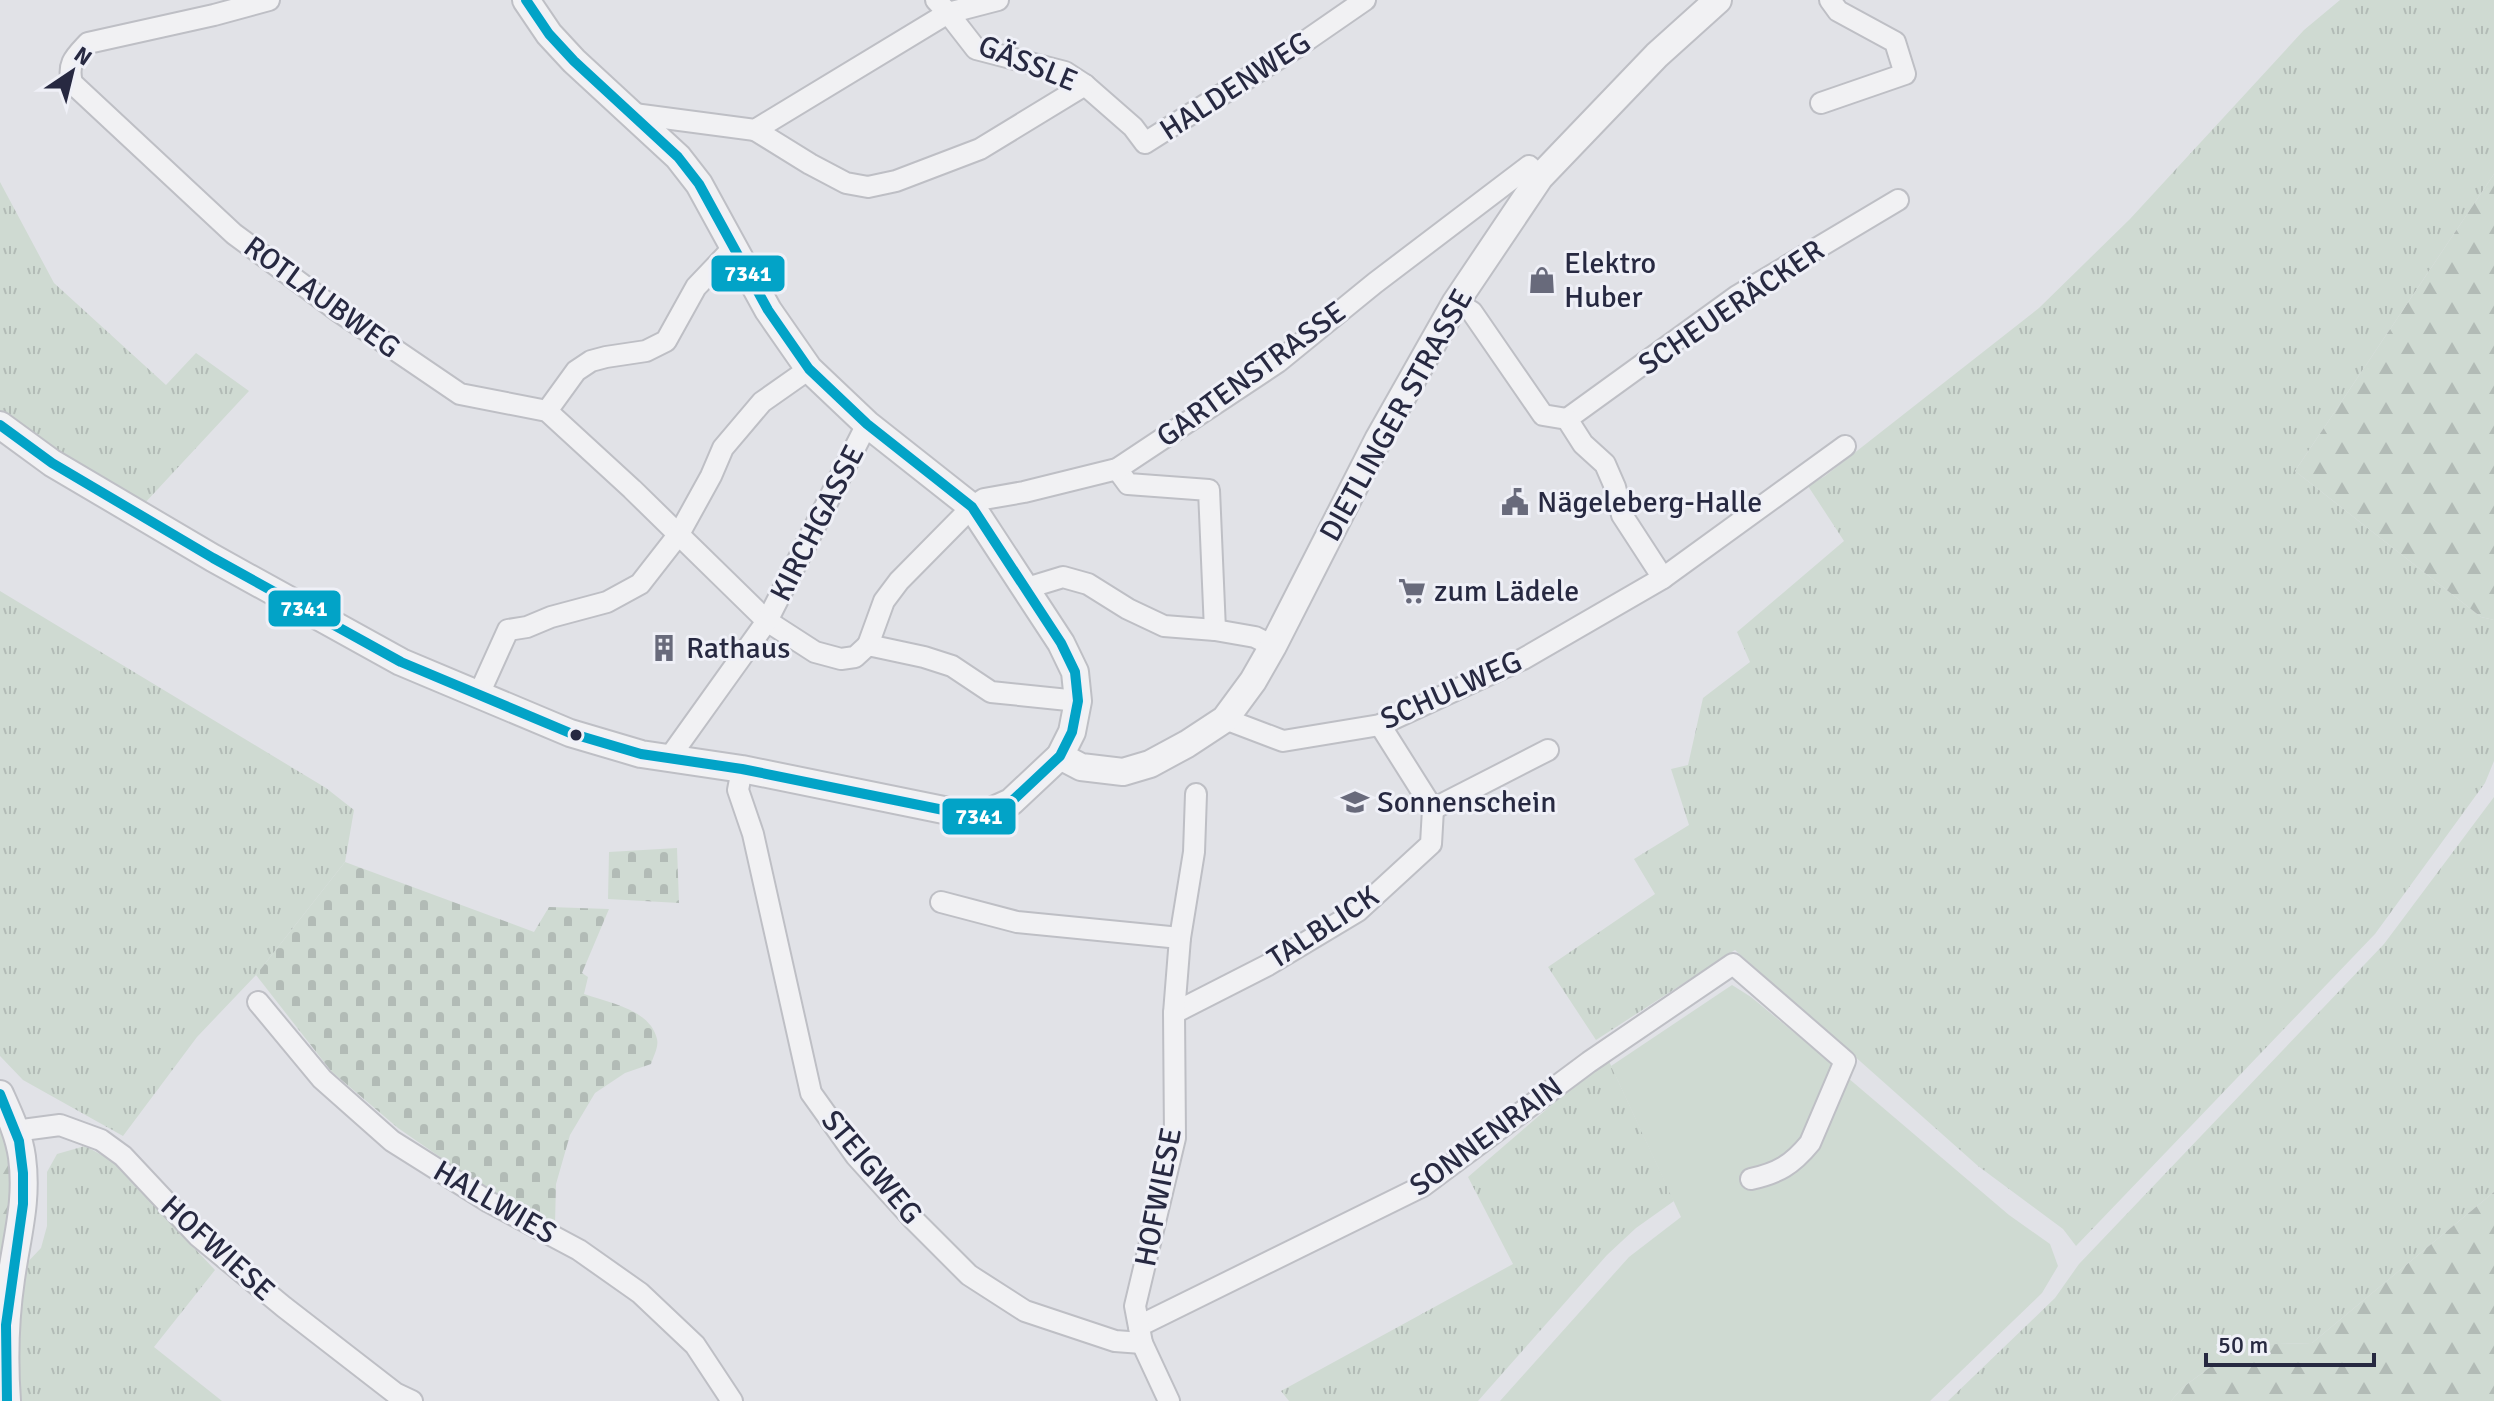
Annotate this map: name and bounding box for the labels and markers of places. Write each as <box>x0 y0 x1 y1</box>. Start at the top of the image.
place label: Elektro Huber <box>1564 245 1656 316</box>
shop icon: Elektro Huber <box>1527 265 1557 295</box>
place label: Nägeleberg-Halle <box>1537 484 1762 521</box>
public building icon: Nägeleberg-Halle <box>1500 487 1530 517</box>
place label: zum Lädele <box>1434 573 1579 610</box>
supermarket icon: zum Lädele <box>1397 576 1427 606</box>
place label: Rathaus <box>686 630 790 667</box>
building icon: Rathaus <box>649 633 679 663</box>
unlabelled marker <box>568 727 584 743</box>
place label: Sonnenschein <box>1377 784 1557 821</box>
school or university icon: Sonnenschein <box>1340 787 1370 817</box>

